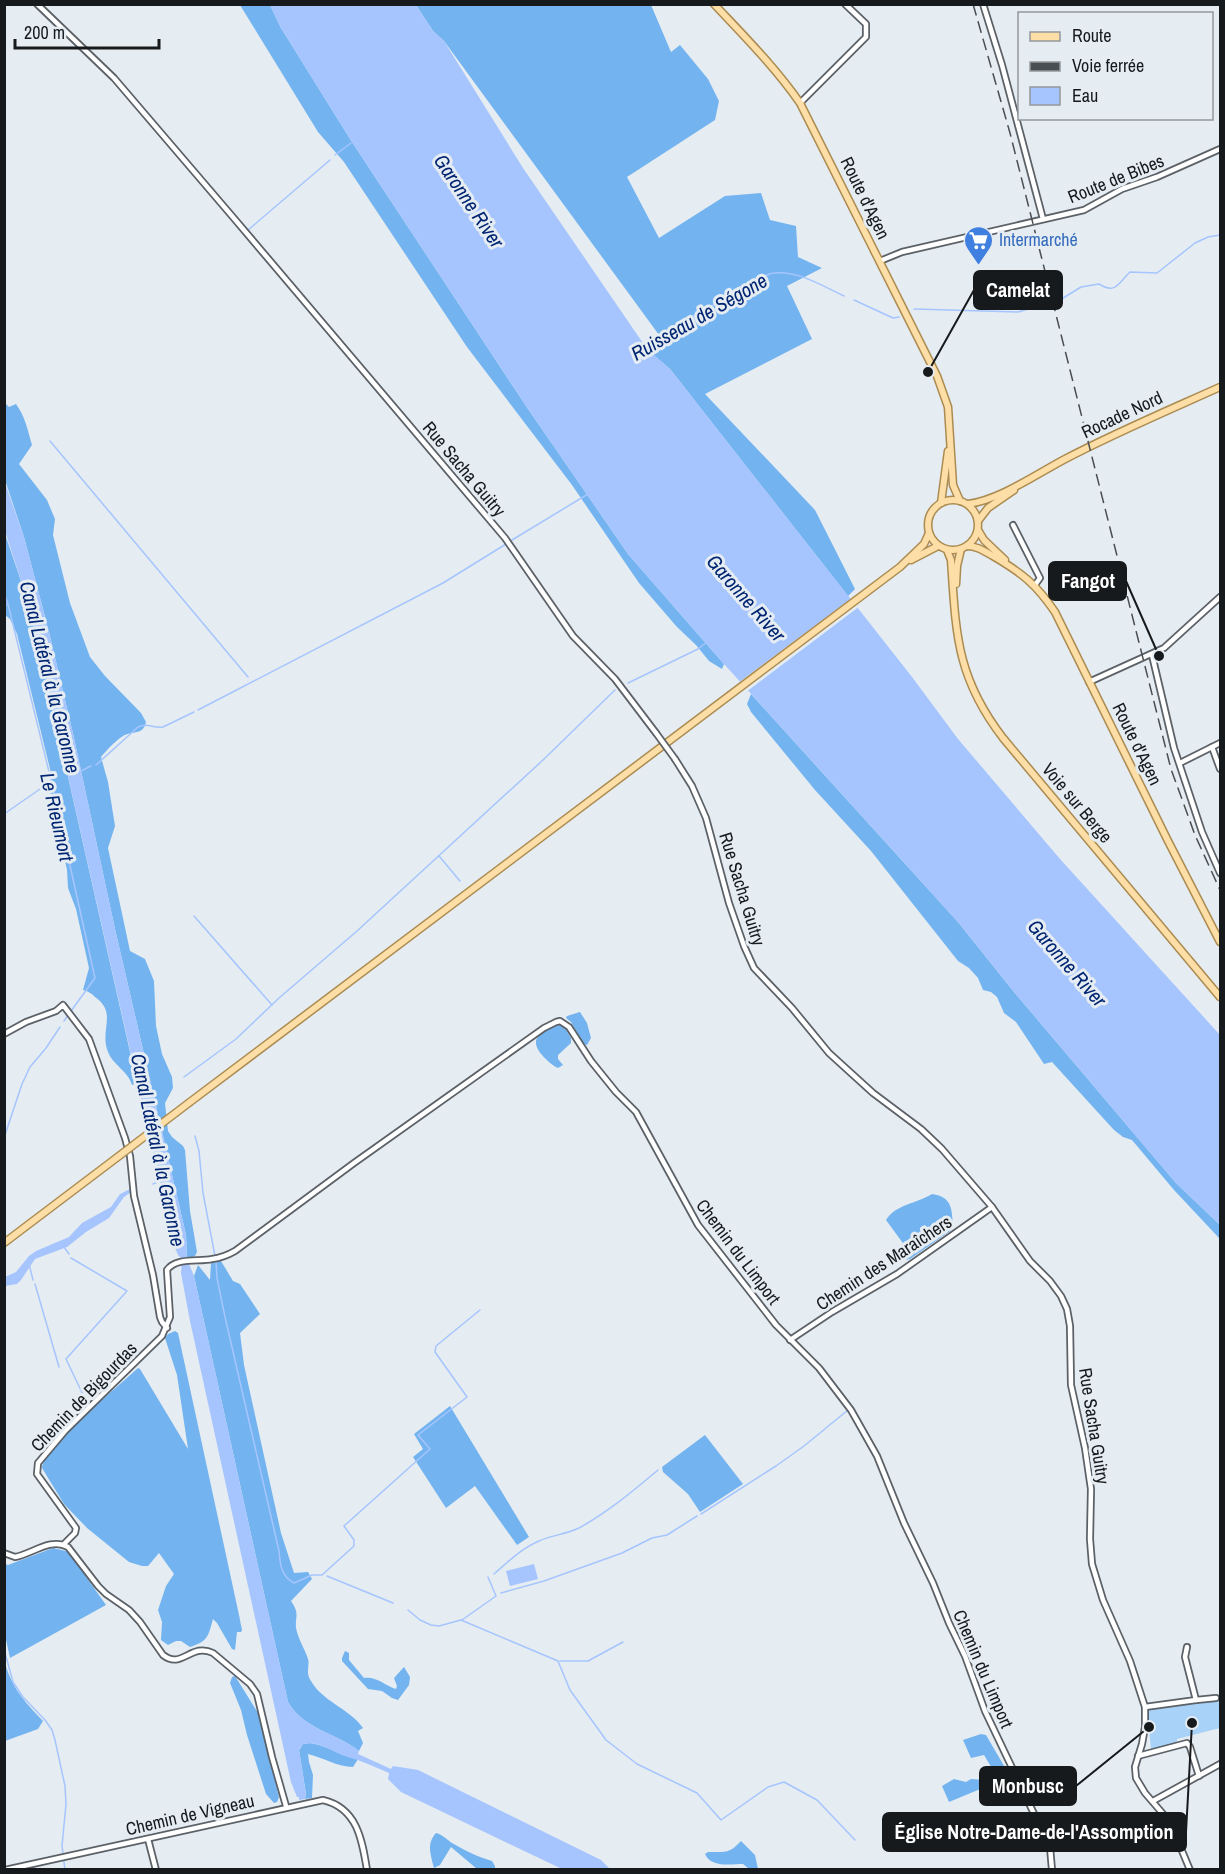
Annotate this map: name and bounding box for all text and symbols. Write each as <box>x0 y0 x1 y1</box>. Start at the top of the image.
scale bar <box>15 12 159 50</box>
legend <box>1018 12 1213 120</box>
text: 200 m <box>24 20 65 45</box>
text: Route <box>1072 23 1111 48</box>
text: Voie ferrée <box>1072 53 1144 78</box>
text: Eau <box>1072 83 1098 108</box>
street label: Route de Bibes <box>1064 148 1168 209</box>
water label: Garonne River <box>428 149 511 253</box>
street label: Route d'Agen <box>835 152 896 243</box>
supermarket icon: Intermarché <box>962 224 994 266</box>
place label: Intermarché <box>999 227 1078 252</box>
water label: Ruisseau de Ségone <box>626 267 772 367</box>
callout: Camelat <box>974 271 1062 309</box>
text: Camelat <box>986 276 1050 303</box>
street label: Rocade Nord <box>1077 385 1166 444</box>
street label: Rue Sacha Guitry <box>417 416 512 522</box>
water label: Garonne River <box>701 548 792 648</box>
callout: Fangot <box>1049 562 1126 600</box>
text: Fangot <box>1061 567 1115 594</box>
water label: Canal Latéral à la Garonne <box>14 578 87 776</box>
street label: Route d'Agen <box>1107 698 1168 789</box>
street label: Voie sur Berge <box>1036 757 1118 848</box>
water label: Le Rieumort <box>34 770 81 864</box>
street label: Rue Sacha Guitry <box>713 829 772 949</box>
water label: Garonne River <box>1022 913 1113 1013</box>
water label: Canal Latéral à la Garonne <box>125 1051 192 1249</box>
street label: Chemin du Limport <box>690 1194 786 1310</box>
street label: Chemin des Maraîchers <box>811 1209 957 1316</box>
street label: Chemin de Bigourdas <box>25 1336 143 1457</box>
street label: Rue Sacha Guitry <box>1073 1366 1116 1486</box>
street label: Chemin du Limport <box>947 1606 1020 1732</box>
callout: Monbusc <box>980 1767 1076 1805</box>
text: Monbusc <box>992 1772 1064 1799</box>
street label: Chemin de Vigneau <box>123 1788 257 1841</box>
callout: Église Notre-Dame-de-l'Assomption <box>883 1813 1186 1851</box>
text: Église Notre-Dame-de-l'Assomption <box>894 1818 1174 1845</box>

